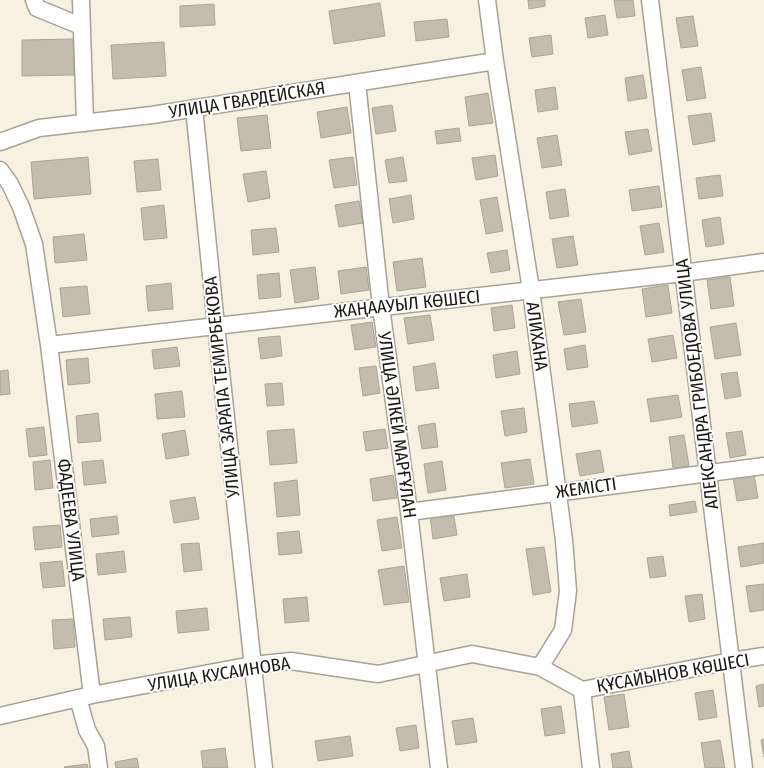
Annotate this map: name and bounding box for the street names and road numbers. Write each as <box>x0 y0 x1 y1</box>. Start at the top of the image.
street label: УЛИЦА ГВАРДЕЙСКАЯ <box>166 77 327 123</box>
street label: АЛЕКСАНДРА ГРИБОЕДОВА УЛИЦА <box>671 257 723 511</box>
street label: УЛИЦА ЗАРАПА ТЕМИРБЕКОВА <box>199 275 245 500</box>
street label: ЖАҢААУЫЛ КӨШЕСІ <box>333 285 481 323</box>
street label: АЛИХАНА <box>521 300 553 373</box>
street label: УЛИЦА ӘЛКЕЙ МАРҒҰЛАН <box>373 329 421 520</box>
street label: ФАДЕЕВА УЛИЦА <box>53 458 89 583</box>
street label: ЖЕМІСТІ <box>554 473 618 503</box>
street label: ҚҰСАЙЫНОВ КӨШЕСІ <box>595 649 751 697</box>
street label: УЛИЦА КУСАИНОВА <box>145 652 292 696</box>

